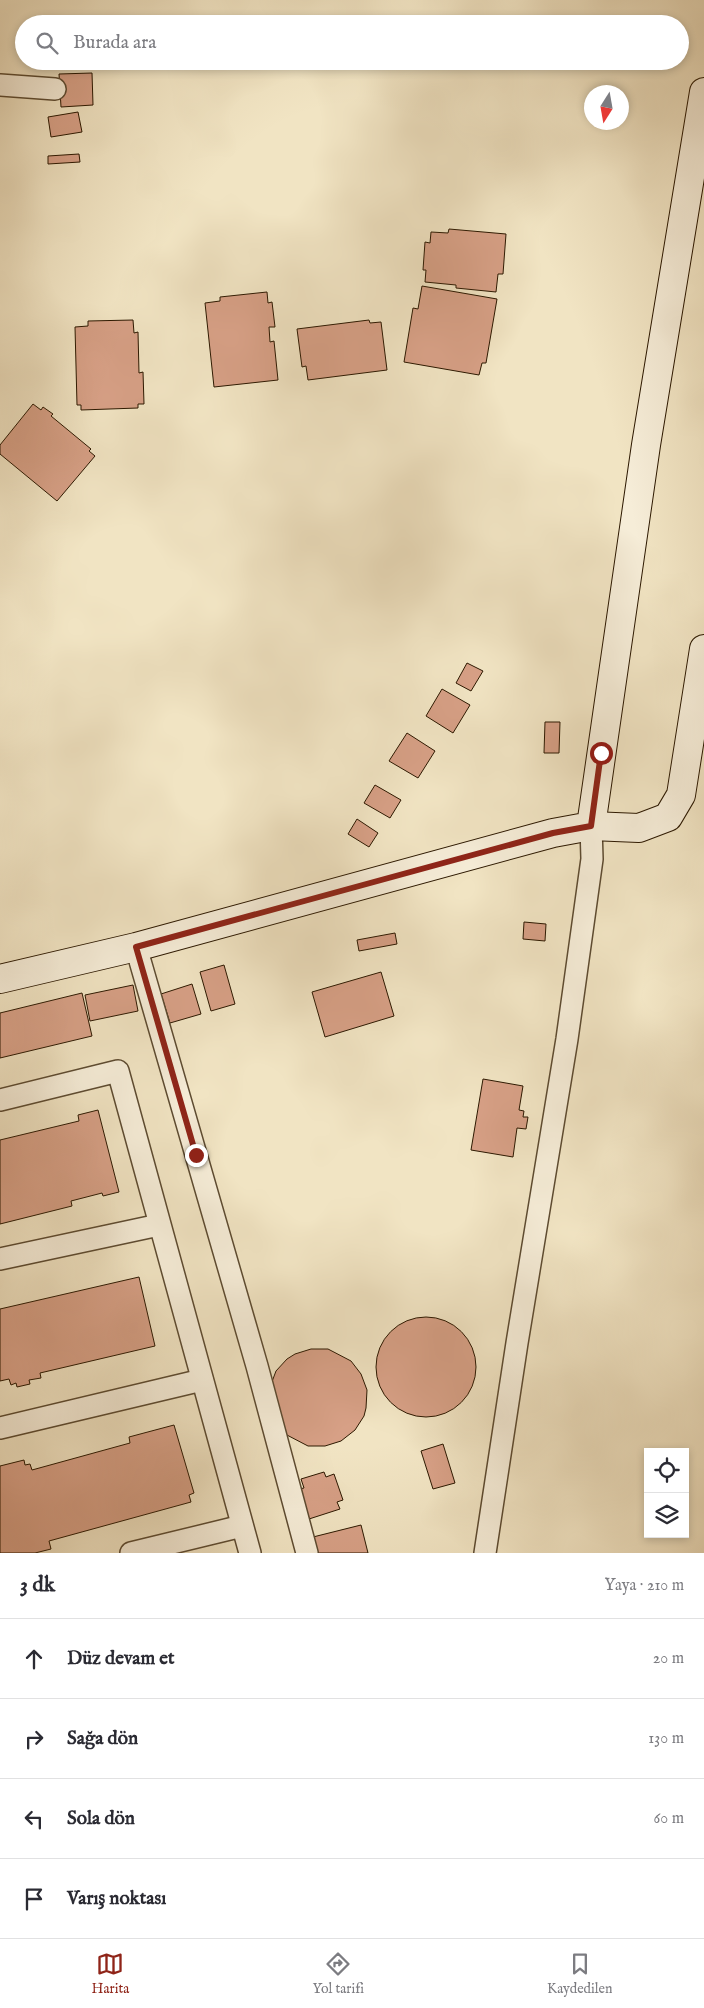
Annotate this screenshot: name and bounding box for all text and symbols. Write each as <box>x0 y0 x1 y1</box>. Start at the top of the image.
search box <box>15 15 689 70</box>
icon: search <box>33 29 61 57</box>
text: Burada ara <box>73 31 157 55</box>
north arrow <box>584 85 629 130</box>
route start <box>590 742 613 765</box>
route end <box>185 1144 208 1167</box>
map controls <box>644 1448 689 1538</box>
button: locate <box>644 1448 689 1493</box>
button: layers <box>644 1493 689 1538</box>
text: 3 dk <box>20 1572 55 1599</box>
text: Yaya · 210 m <box>605 1576 684 1596</box>
icon: ahead <box>20 1645 48 1673</box>
text: Düz devam et <box>67 1647 175 1671</box>
text: 20 m <box>653 1649 684 1669</box>
icon: right <box>20 1725 48 1753</box>
text: Sağa dön <box>67 1727 138 1751</box>
text: 130 m <box>648 1729 684 1749</box>
icon: left <box>20 1805 48 1833</box>
text: Sola dön <box>67 1807 135 1831</box>
text: 60 m <box>654 1809 684 1829</box>
icon: arrive <box>20 1885 48 1913</box>
text: Varış noktası <box>67 1887 166 1911</box>
tab: Harita <box>92 1950 129 1998</box>
tab: Yol tarifi <box>312 1950 364 1998</box>
tab: Kaydedilen <box>547 1950 612 1998</box>

